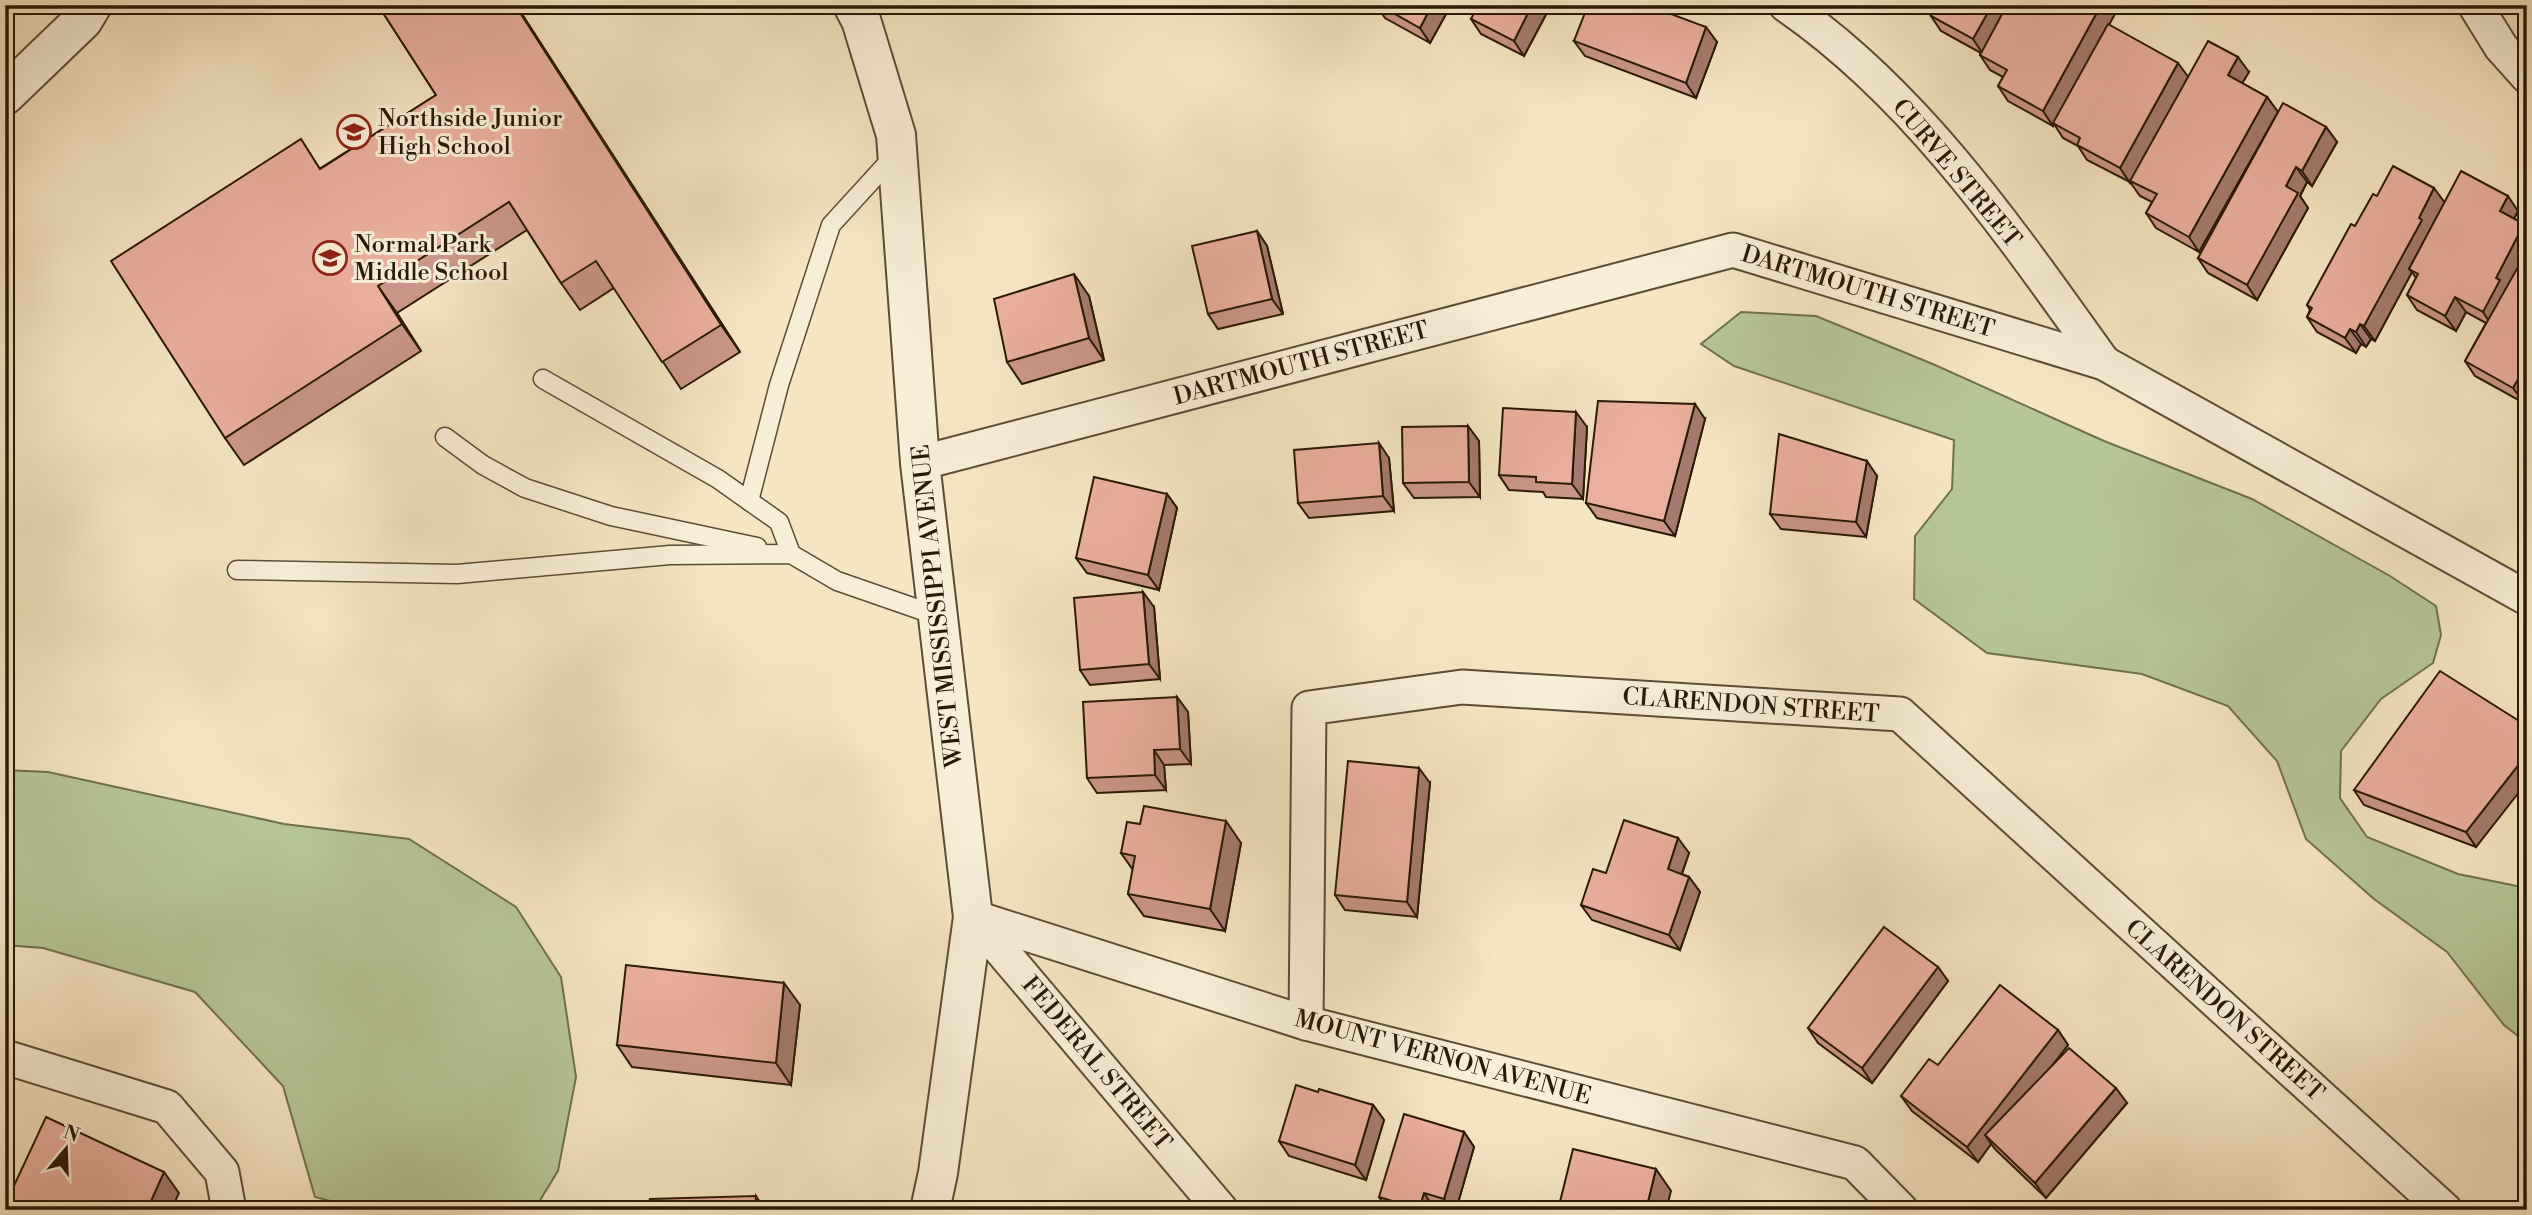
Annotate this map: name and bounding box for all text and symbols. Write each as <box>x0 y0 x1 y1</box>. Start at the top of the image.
street label: CURVE STREET <box>1885 93 2027 254</box>
place label: Northside Junior High School <box>378 104 562 162</box>
school or university icon: Northside Junior High School <box>335 113 373 151</box>
place label: Normal Park Middle School <box>354 230 509 288</box>
school or university icon: Normal Park Middle School <box>311 239 349 277</box>
street label: DARTMOUTH STREET <box>1738 239 1998 345</box>
street label: DARTMOUTH STREET <box>1170 315 1432 412</box>
street label: WEST MISSISSIPPI AVENUE <box>906 443 970 770</box>
street label: CLARENDON STREET <box>1622 682 1880 730</box>
street label: CLARENDON STREET <box>2119 913 2330 1108</box>
street label: FEDERAL STREET <box>1015 971 1178 1157</box>
street label: MOUNT VERNON AVENUE <box>1291 1004 1594 1112</box>
north arrow <box>32 1114 102 1184</box>
text: N <box>60 1120 82 1148</box>

